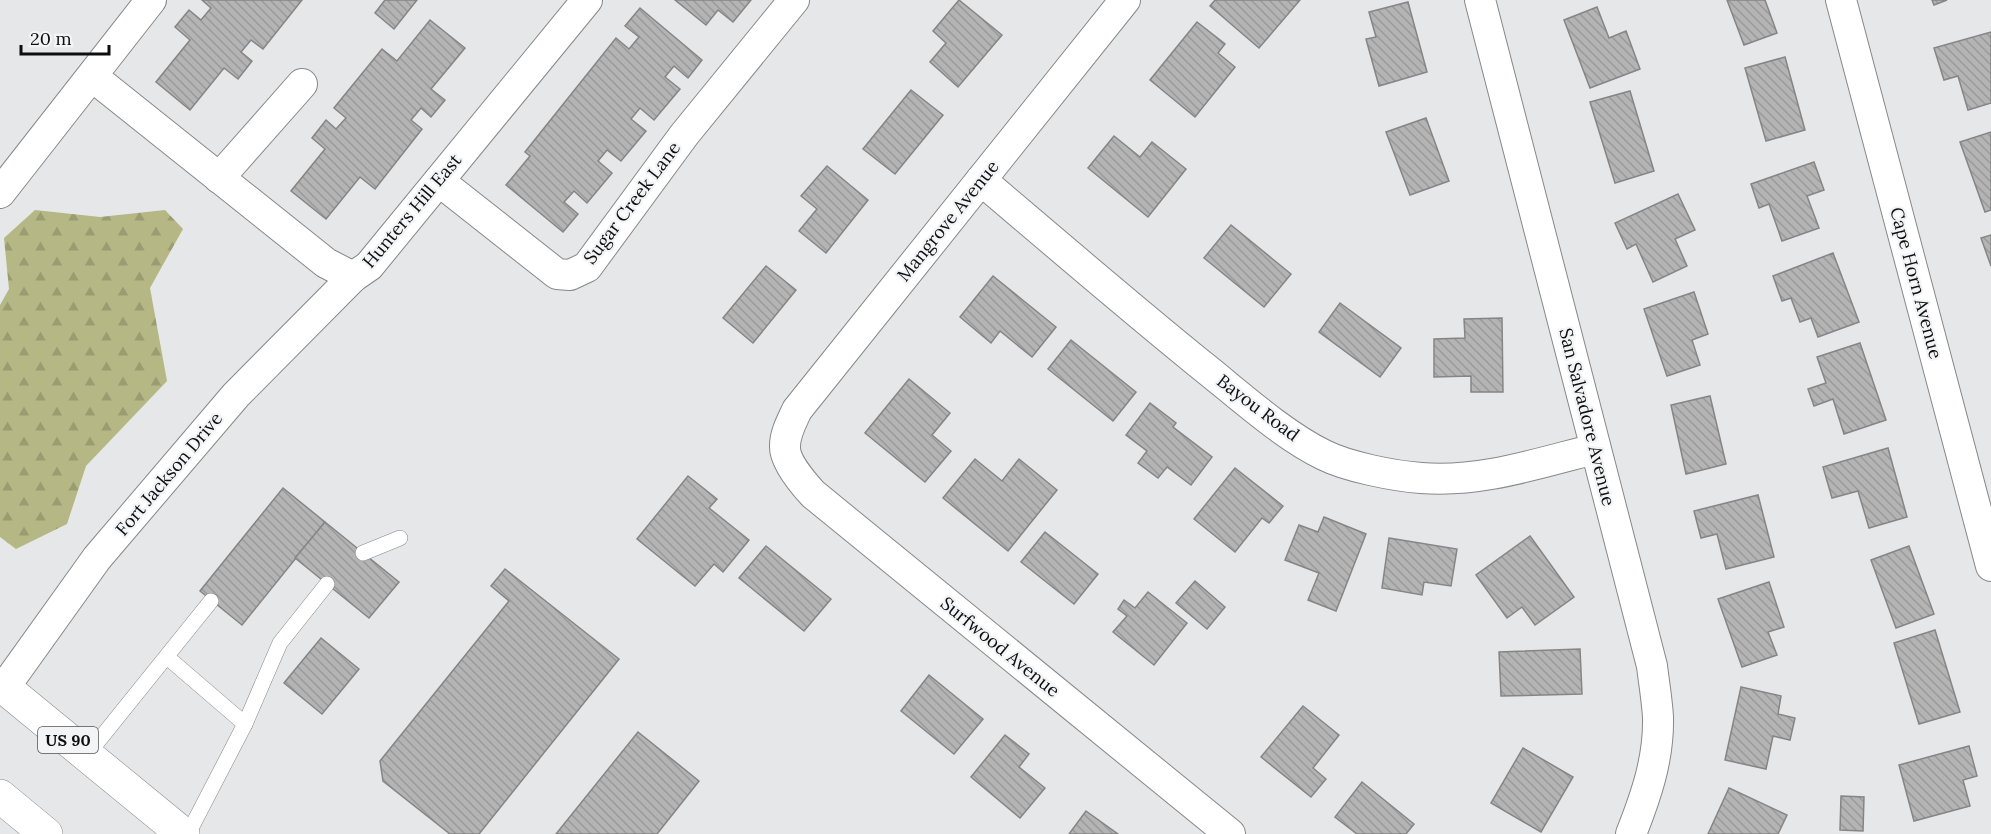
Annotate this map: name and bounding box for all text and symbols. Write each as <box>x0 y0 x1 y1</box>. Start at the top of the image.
scale bar <box>21 18 110 56</box>
text: 20 m <box>30 27 72 50</box>
street label: Sugar Creek Lane <box>578 137 685 269</box>
street label: Hunters Hill East <box>357 149 466 272</box>
street label: Mangrove Avenue <box>892 155 1004 286</box>
street label: Cape Horn Avenue <box>1885 205 1948 361</box>
street label: San Salvadore Avenue <box>1554 326 1621 508</box>
street label: Bayou Road <box>1212 369 1304 446</box>
street label: Fort Jackson Drive <box>110 407 227 540</box>
street label: Surfwood Avenue <box>936 591 1065 702</box>
road number: US 90 <box>38 727 98 753</box>

